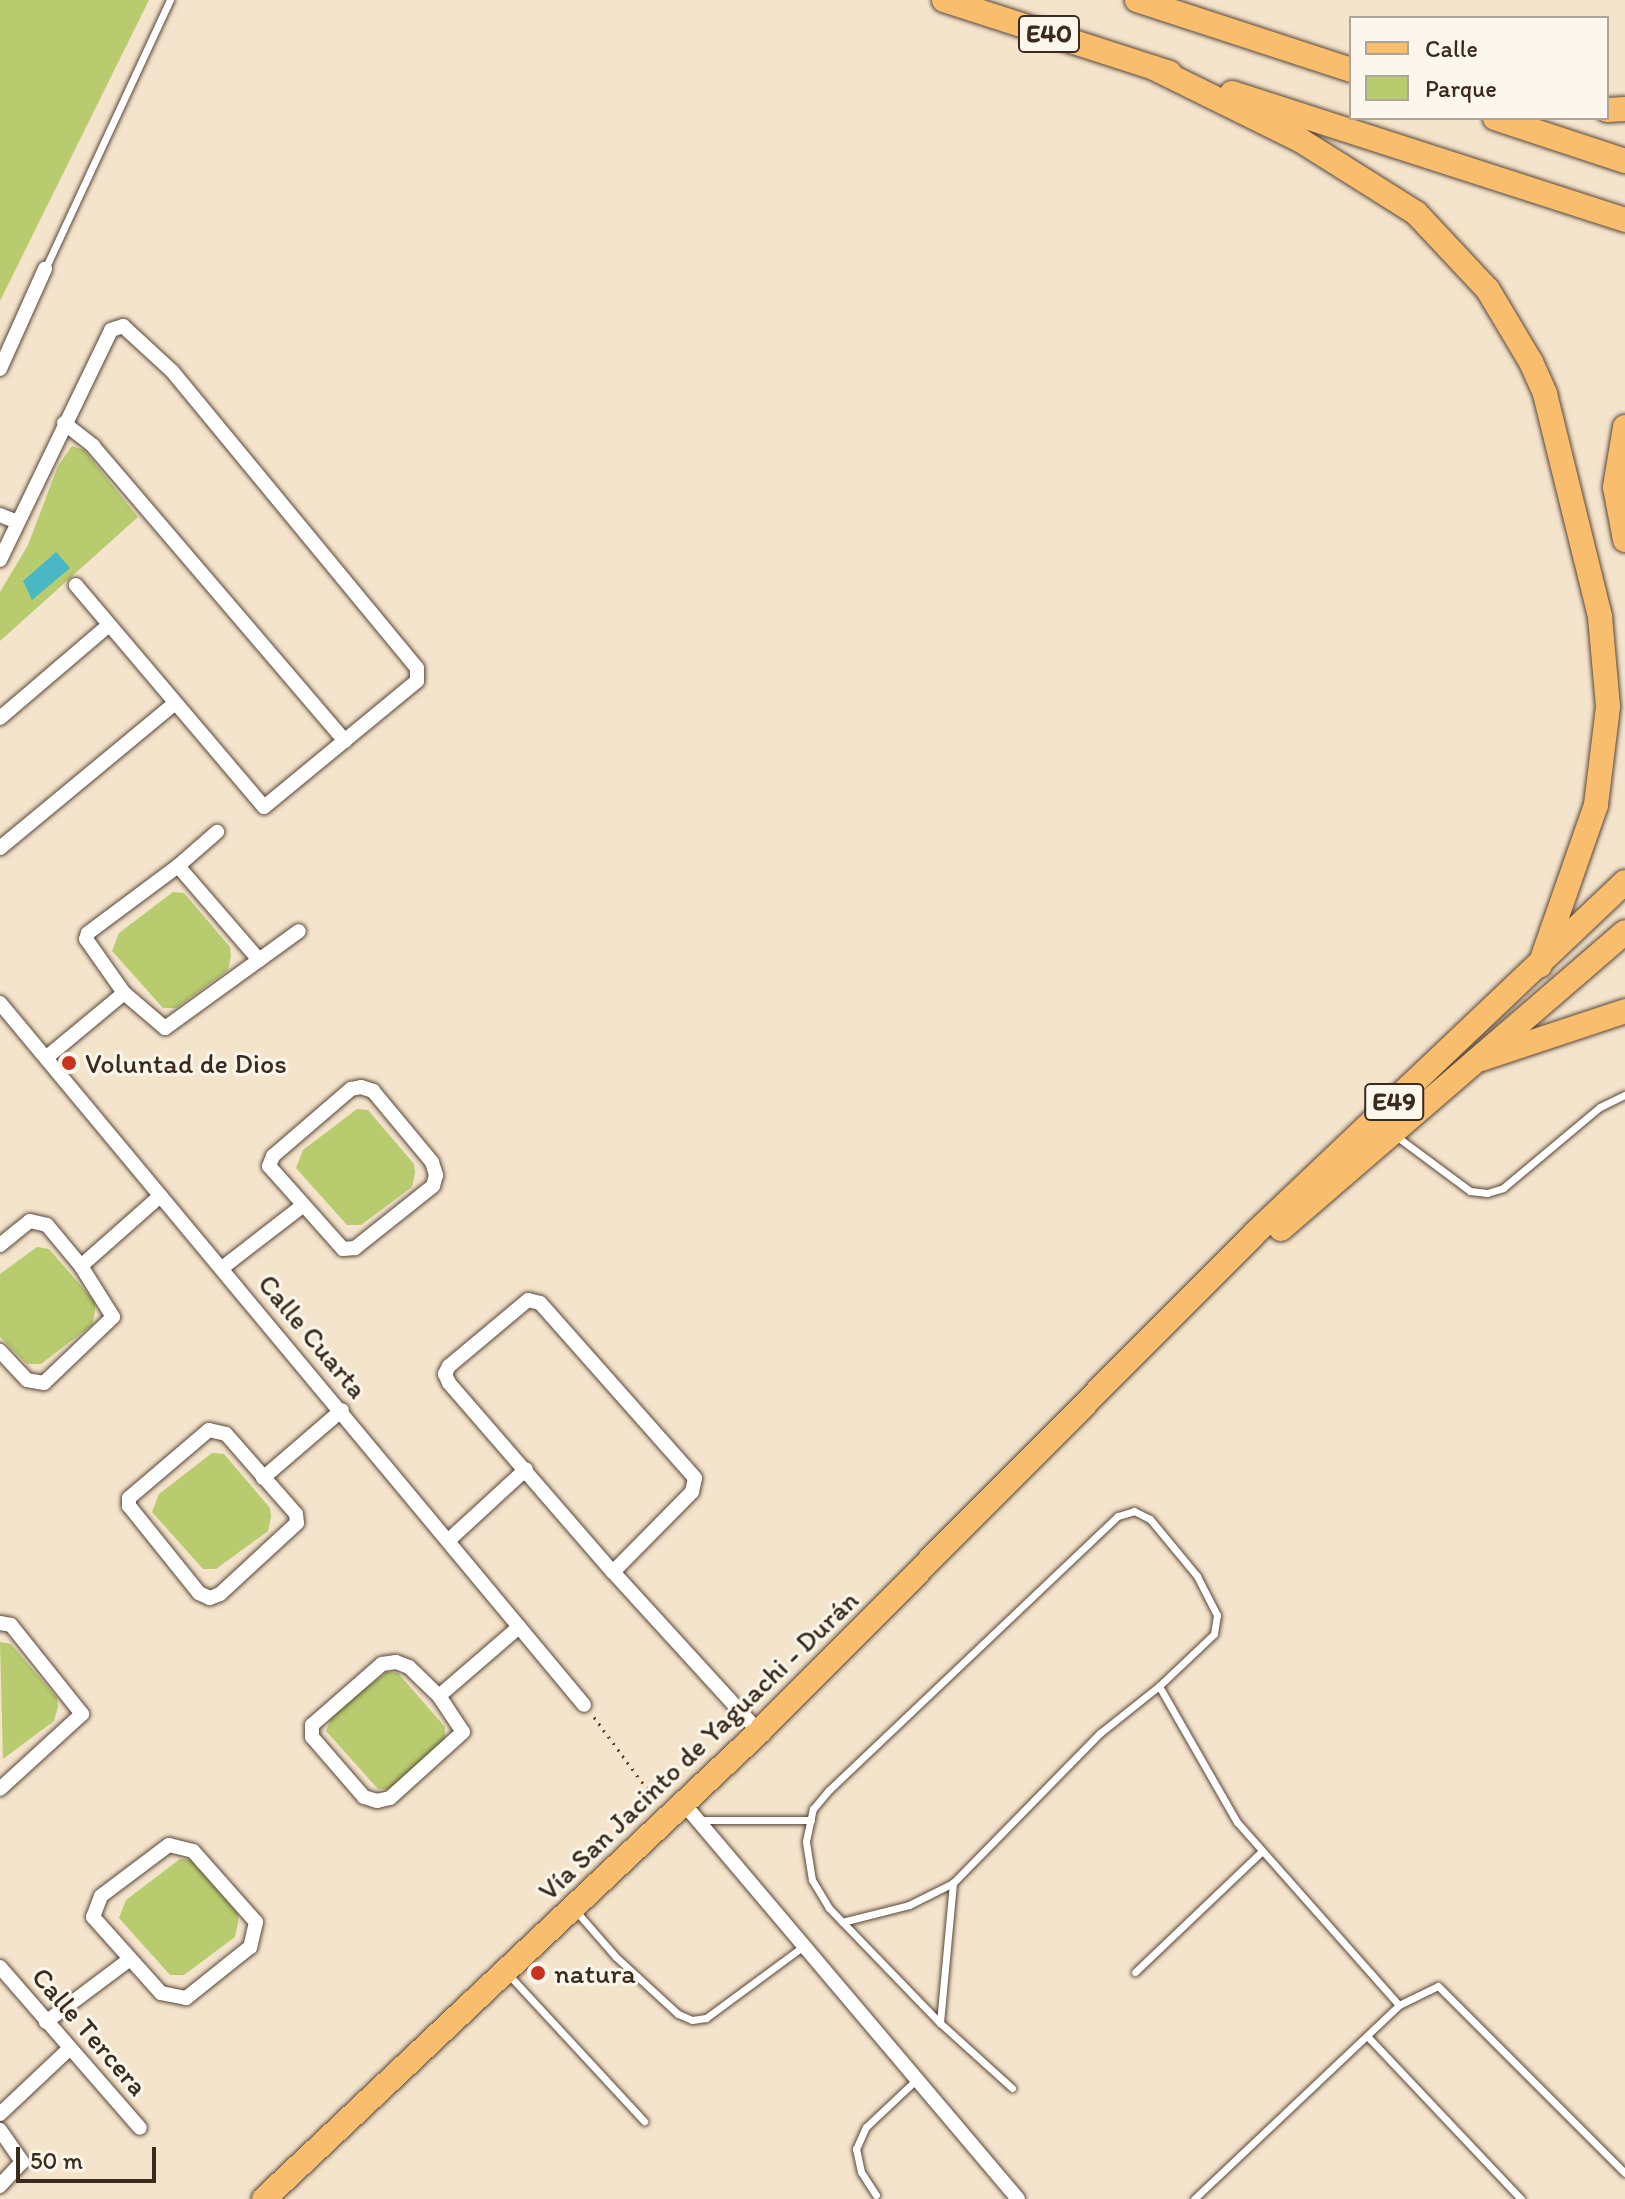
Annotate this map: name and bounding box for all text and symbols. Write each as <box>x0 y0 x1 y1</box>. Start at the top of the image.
road number: E40 <box>1017 12 1081 56</box>
legend <box>1349 16 1609 120</box>
text: Calle <box>1425 34 1478 63</box>
text: Parque <box>1425 74 1497 103</box>
place label: Voluntad de Dios <box>85 1046 287 1080</box>
marker: Voluntad de Dios <box>60 1054 78 1072</box>
road number: E49 <box>1364 1080 1424 1124</box>
street label: Calle Cuarta <box>252 1267 374 1405</box>
street label: Vía San Jacinto de Yaguachi - Durán <box>531 1583 865 1907</box>
place label: natura <box>554 1956 636 1990</box>
street label: Calle Tercera <box>26 1961 154 2101</box>
marker: natura <box>529 1964 547 1982</box>
scale bar <box>20 2131 160 2181</box>
text: 50 m <box>30 2146 83 2175</box>

